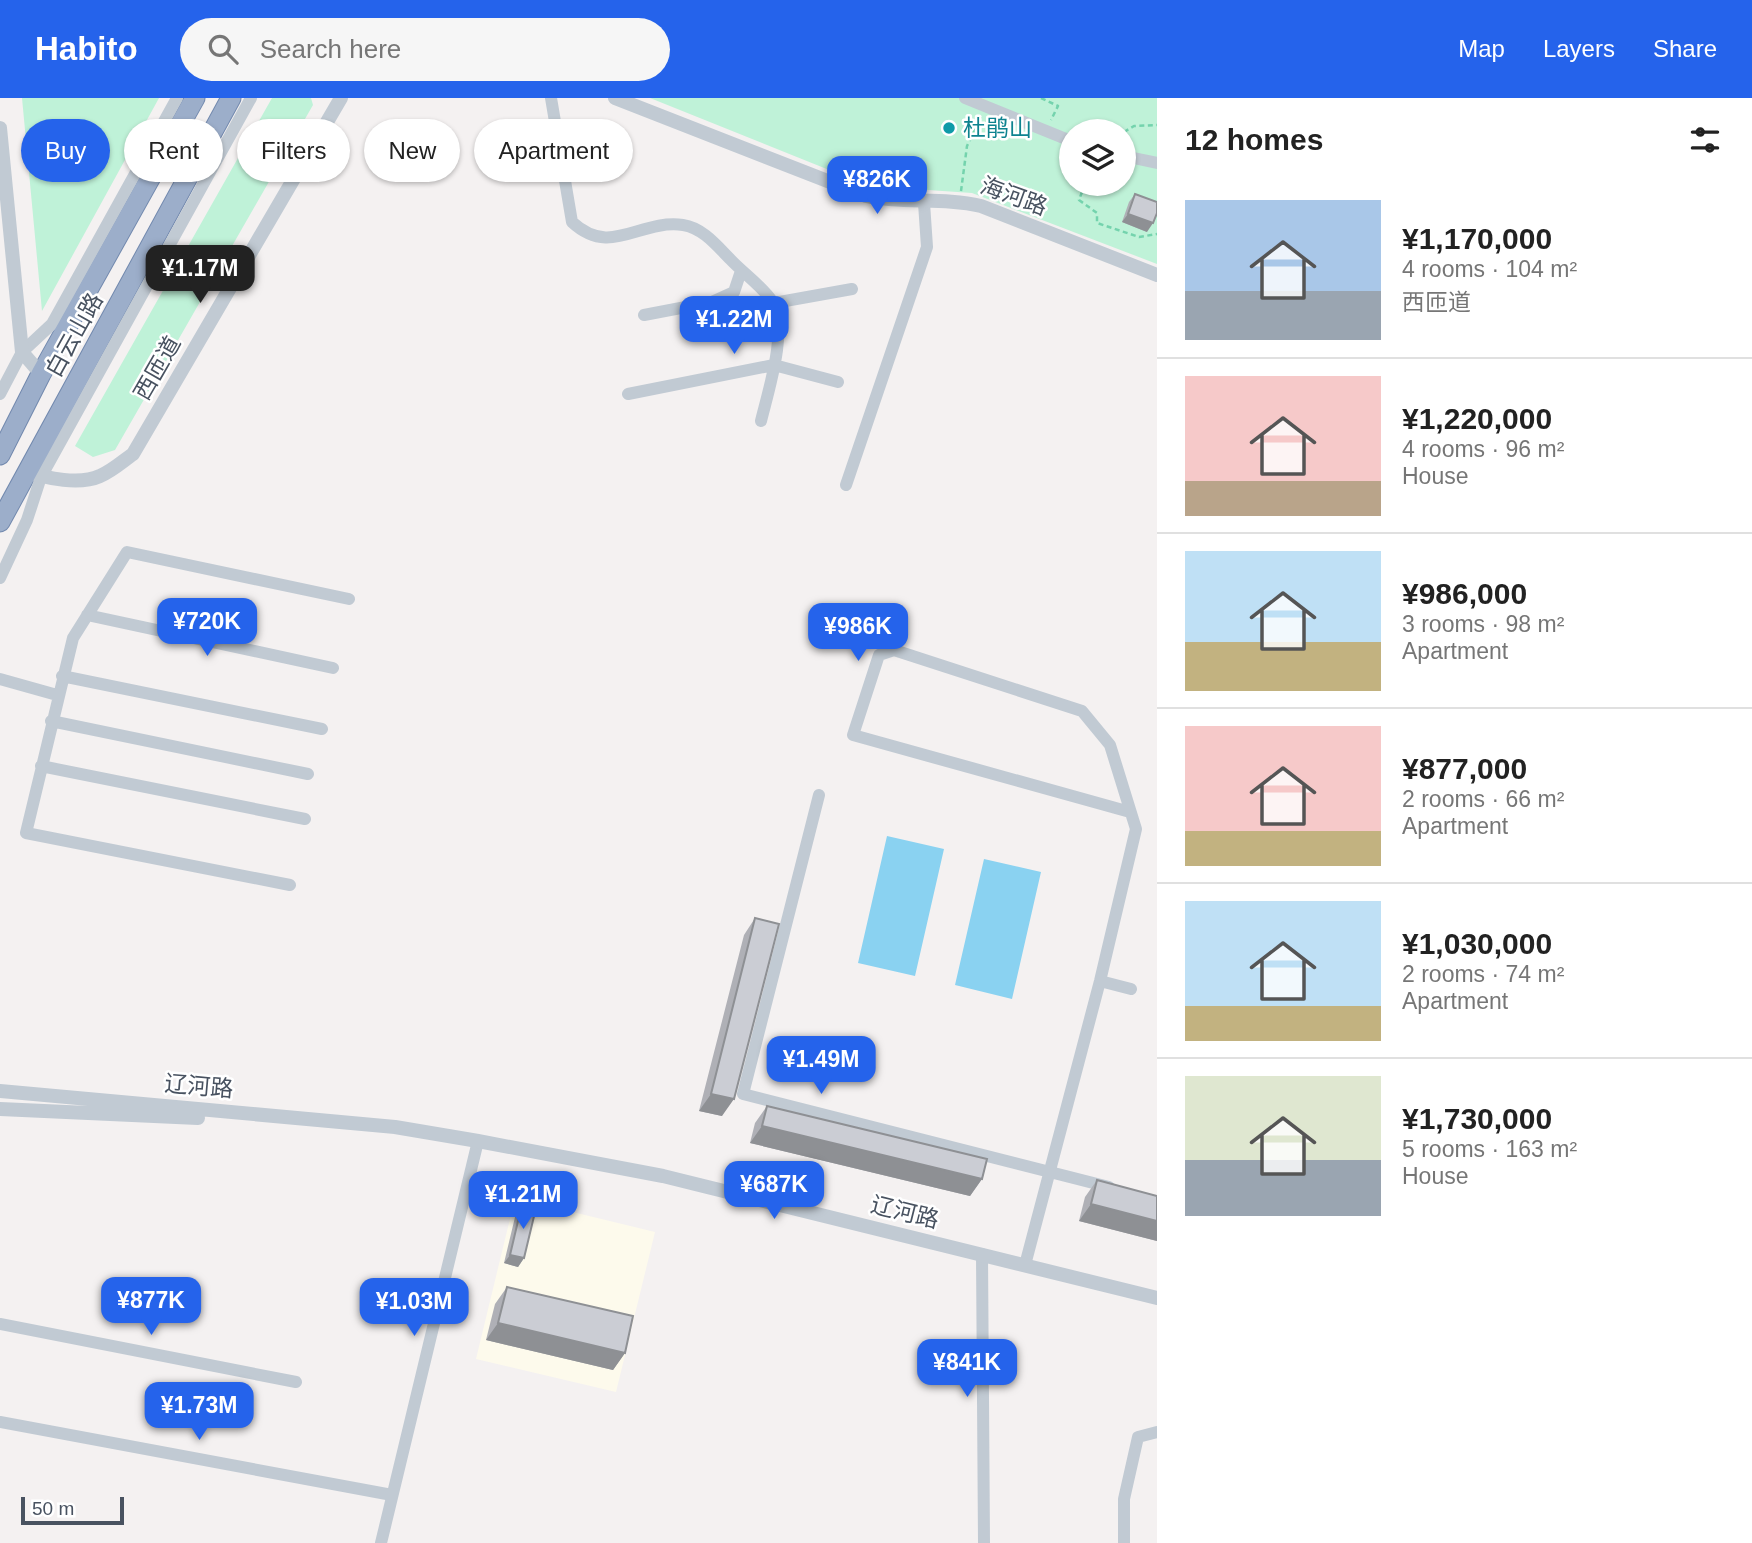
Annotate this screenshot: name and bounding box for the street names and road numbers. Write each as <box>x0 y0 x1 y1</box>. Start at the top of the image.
street label: 海河路 <box>977 172 1051 220</box>
street label: 白云山路 <box>40 288 108 382</box>
street label: 西匝道 <box>128 332 186 404</box>
street label: 辽河路 <box>163 1070 235 1102</box>
street label: 辽河路 <box>868 1191 942 1233</box>

